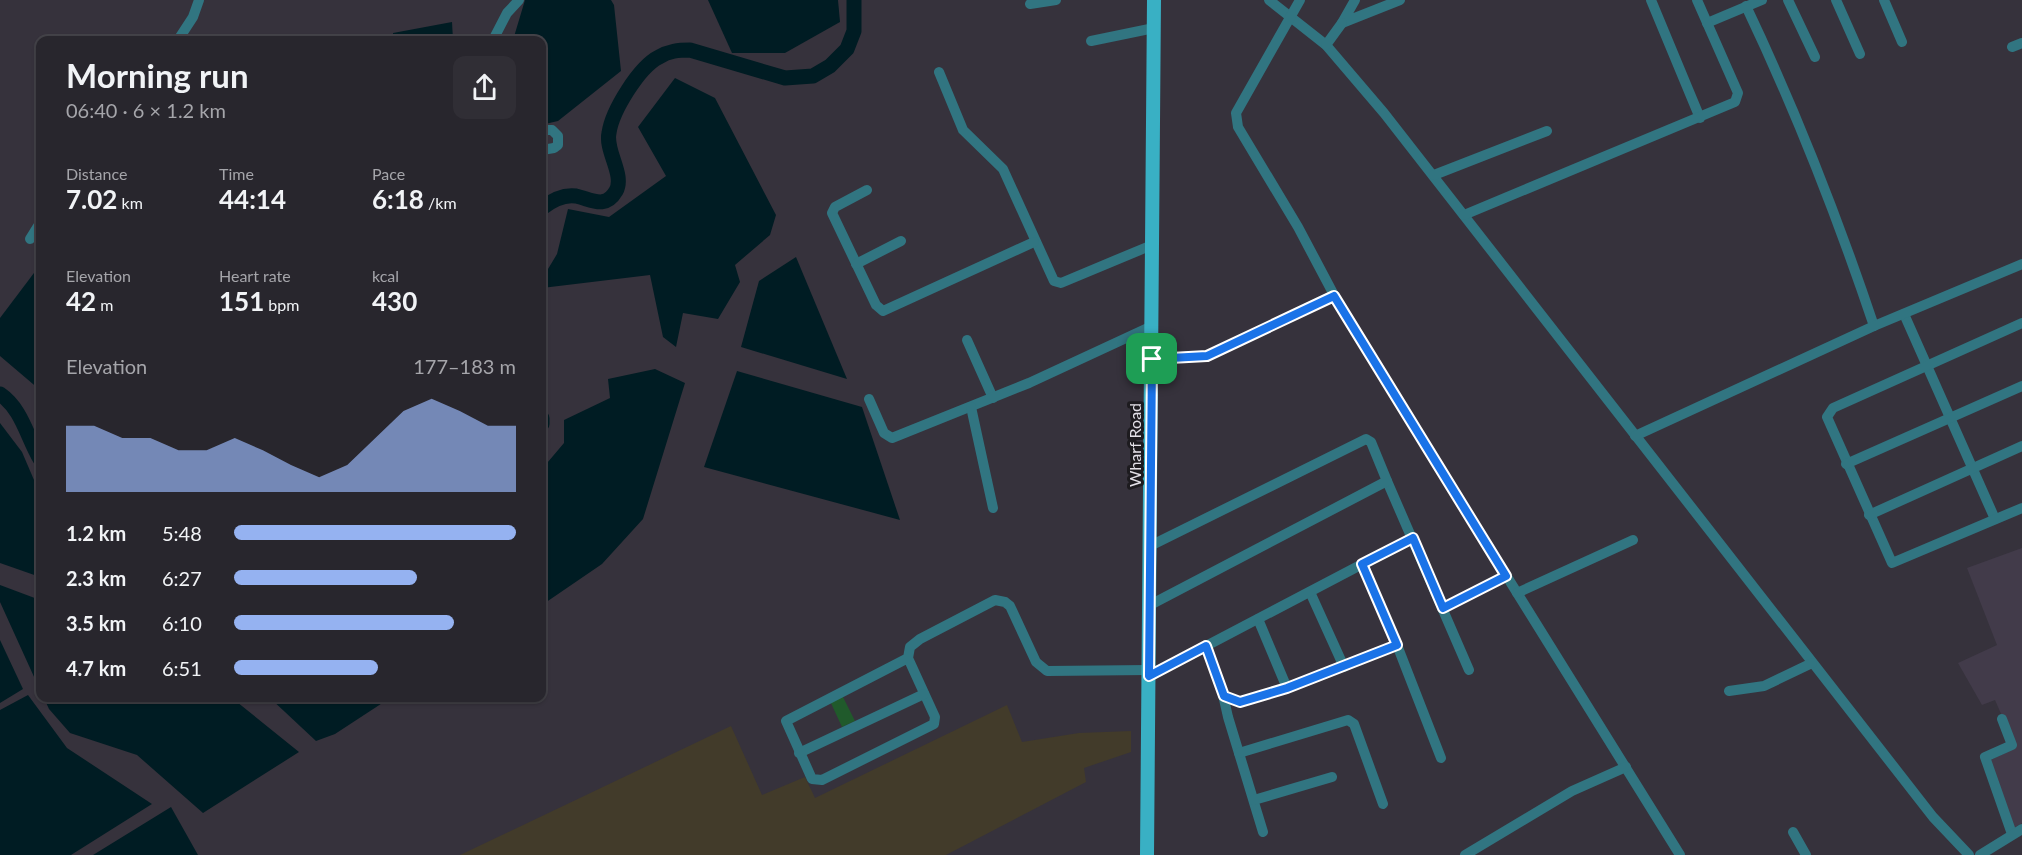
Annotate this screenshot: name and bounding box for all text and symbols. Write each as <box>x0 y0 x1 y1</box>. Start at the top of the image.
text: Morning run <box>66 55 249 95</box>
button: share <box>453 56 516 119</box>
text: 06:40 · 6 × 1.2 km <box>66 98 226 122</box>
text: Distance <box>66 164 127 183</box>
text: Time <box>219 164 254 183</box>
text: Pace <box>372 164 405 183</box>
text: 7.02 <box>66 183 117 215</box>
text: 44:14 <box>219 183 286 215</box>
text: 6:18 <box>372 183 424 215</box>
text: km <box>117 193 143 212</box>
text: /km <box>424 193 457 212</box>
text: Elevation <box>66 266 131 285</box>
text: Heart rate <box>219 266 291 285</box>
text: kcal <box>372 266 399 285</box>
text: 42 <box>66 285 96 317</box>
text: 151 <box>219 285 264 317</box>
text: 430 <box>372 285 417 317</box>
text: m <box>96 295 113 314</box>
text: bpm <box>264 295 299 314</box>
pin <box>1126 333 1177 384</box>
icon: arrive <box>1135 342 1168 375</box>
text: Elevation <box>66 354 147 378</box>
text: 177–183 m <box>413 354 516 378</box>
street label: Wharf Road <box>1125 403 1144 487</box>
text: 1.2 km <box>66 521 126 545</box>
text: 5:48 <box>162 521 202 545</box>
text: 2.3 km <box>66 566 126 590</box>
text: 6:27 <box>162 566 202 590</box>
text: 3.5 km <box>66 611 126 635</box>
text: 6:10 <box>162 611 202 635</box>
text: 4.7 km <box>66 656 126 680</box>
text: 6:51 <box>162 656 202 680</box>

